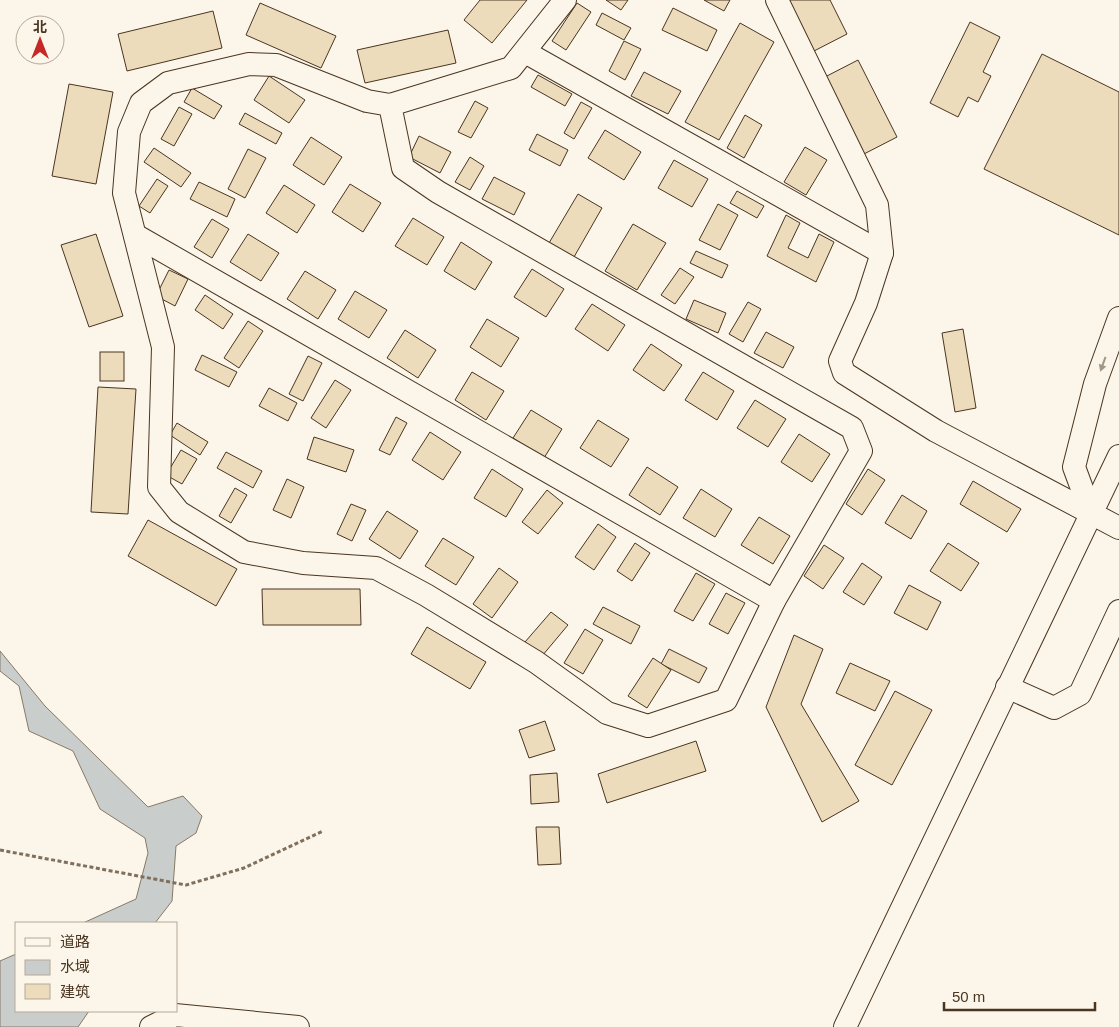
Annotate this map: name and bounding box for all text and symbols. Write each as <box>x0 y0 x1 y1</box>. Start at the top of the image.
north arrow <box>15 15 65 65</box>
text: 北 <box>33 19 47 35</box>
one-way arrow <box>1098 357 1106 372</box>
legend <box>15 922 178 1012</box>
text: 道路 <box>60 933 90 950</box>
text: 水域 <box>60 958 90 975</box>
scale bar <box>944 980 1095 1012</box>
text: 建筑 <box>60 983 90 1000</box>
text: 50 m <box>952 988 985 1005</box>

